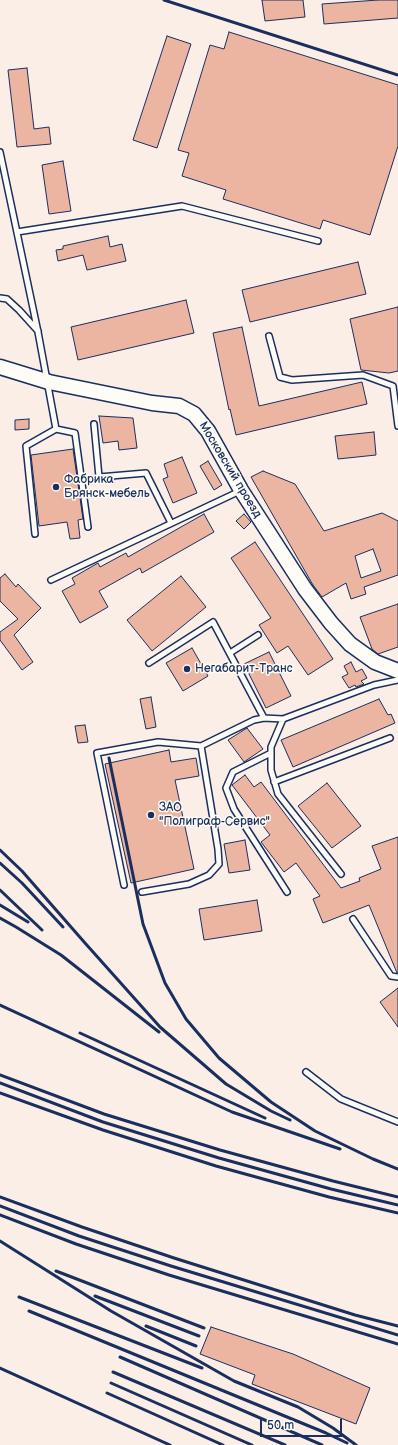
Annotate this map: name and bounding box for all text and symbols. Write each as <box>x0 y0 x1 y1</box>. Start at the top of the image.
street label: Московский проезд <box>196 419 264 521</box>
place label: Фабрика Брянск-мебель <box>64 473 150 501</box>
marker: Фабрика Брянск-мебель <box>51 482 61 492</box>
place label: Негабарит-Транс <box>195 662 293 676</box>
marker: Негабарит-Транс <box>182 664 192 674</box>
place label: ЗАО "Полиграф-Сервис" <box>159 801 270 829</box>
marker: ЗАО "Полиграф-Сервис" <box>146 810 156 820</box>
scale bar <box>262 1411 344 1437</box>
text: 50 m <box>267 1418 294 1433</box>

